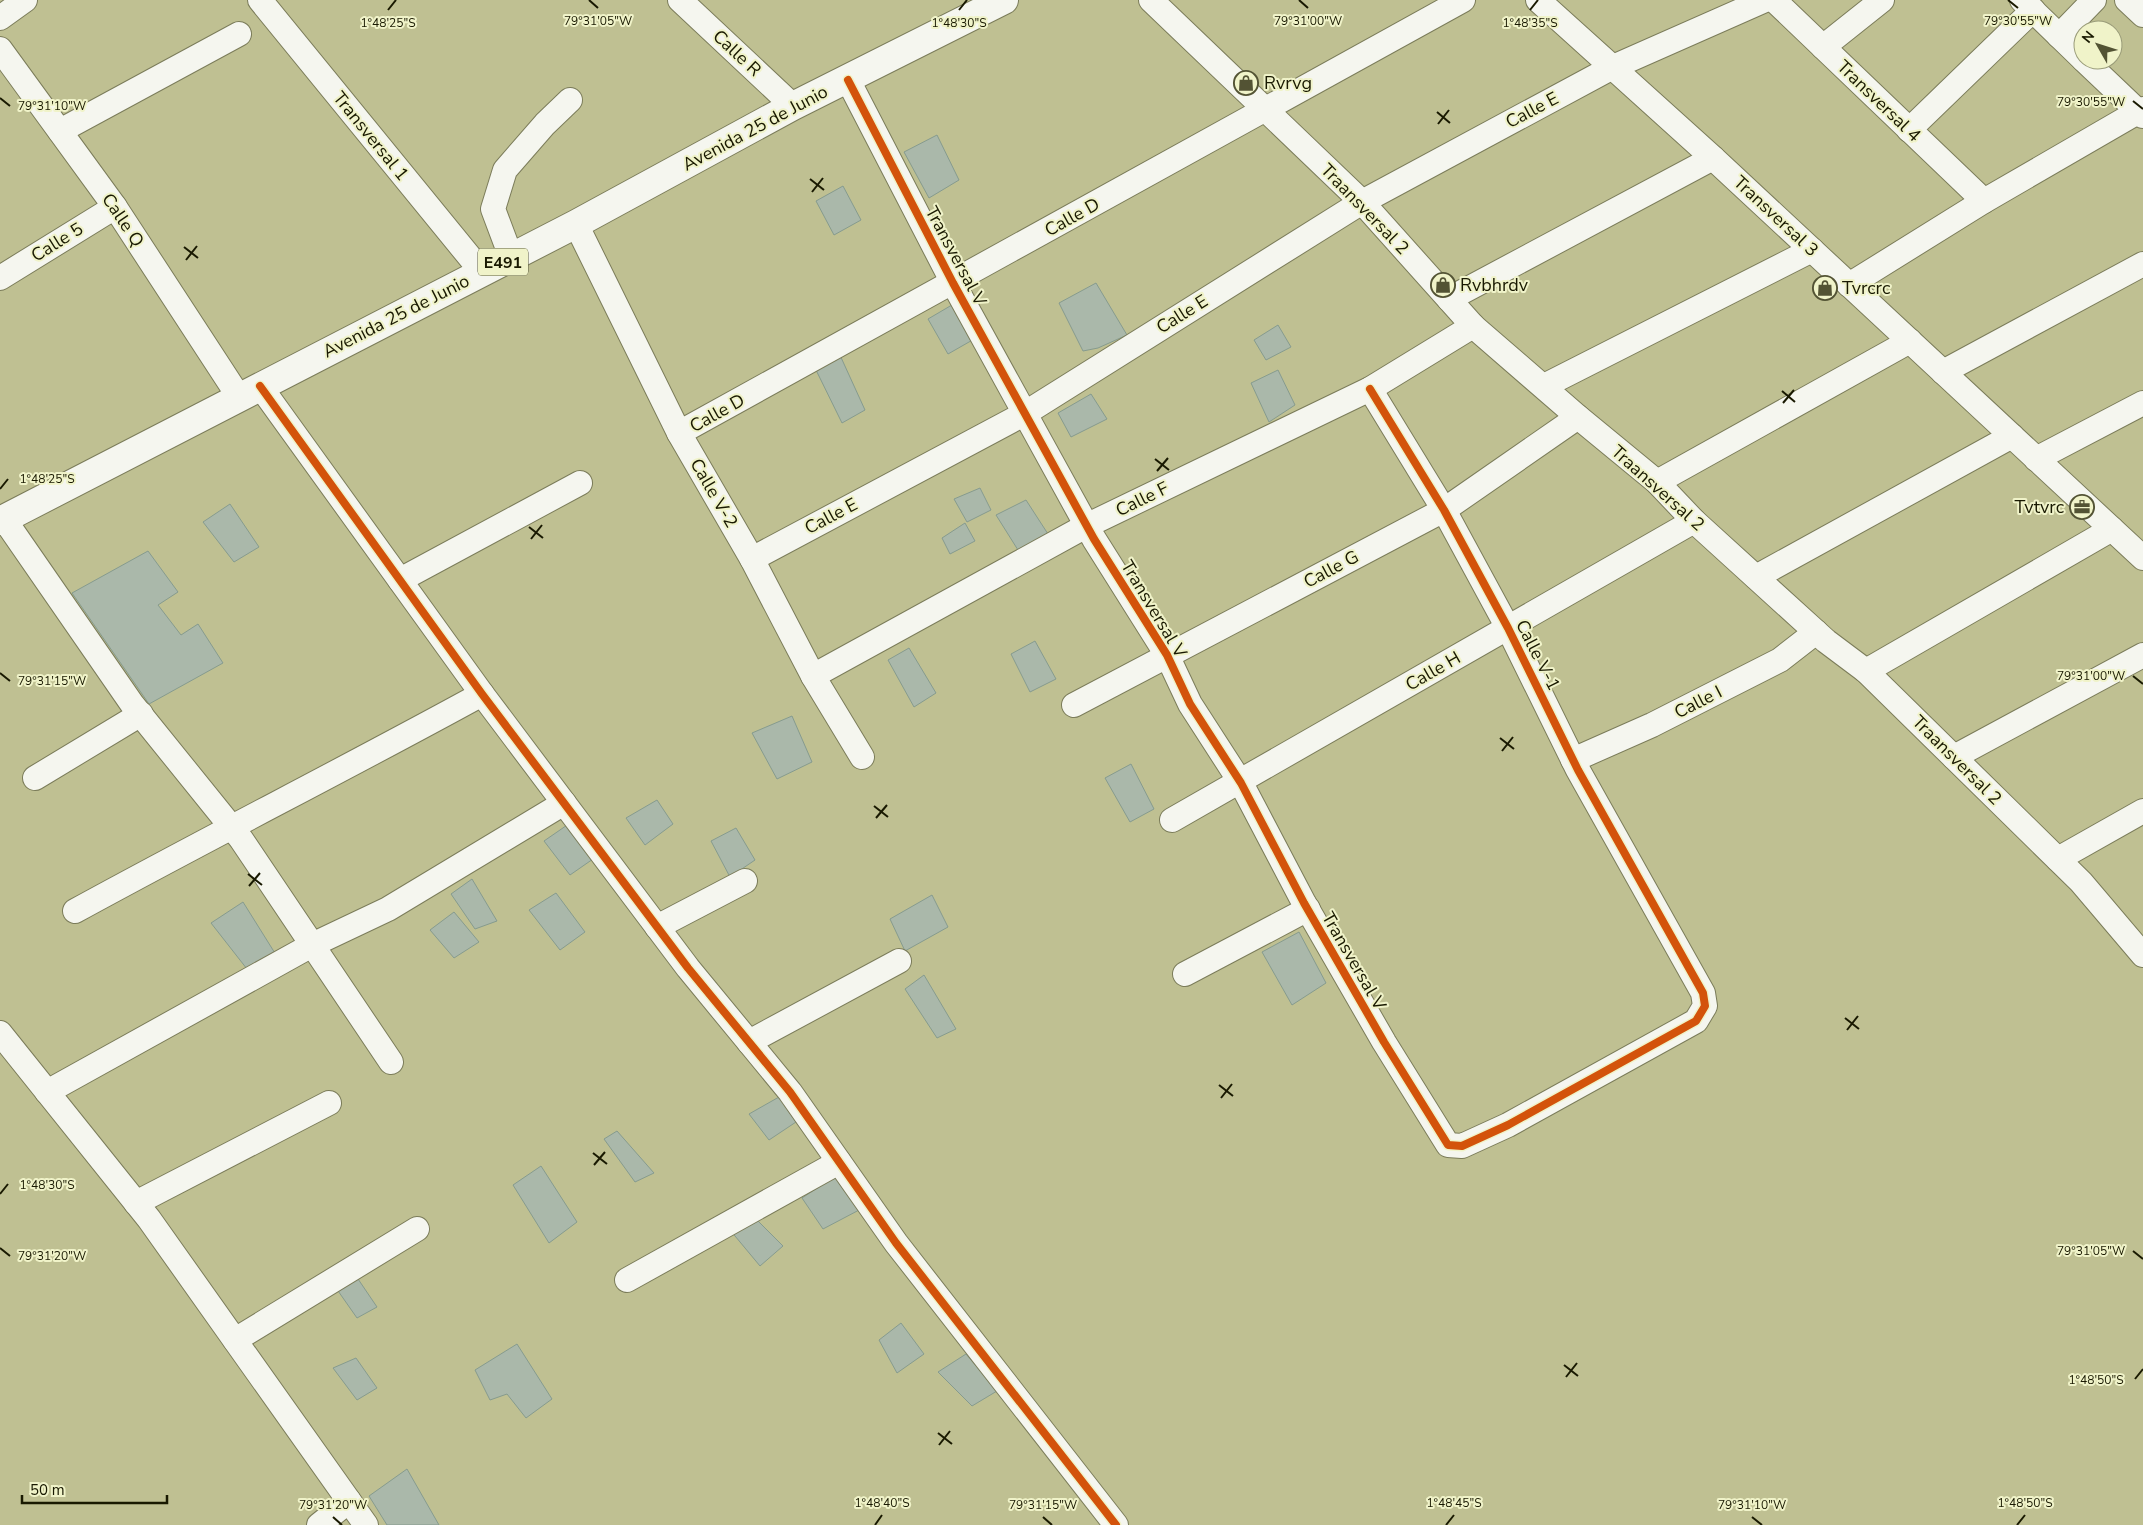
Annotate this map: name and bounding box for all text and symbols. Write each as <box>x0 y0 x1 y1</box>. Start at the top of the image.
text: 79°31'05"W <box>564 13 632 29</box>
text: 79°31'00"W <box>1274 13 1342 29</box>
text: 79°30'55"W <box>1984 13 2052 29</box>
text: 1°48'25"S <box>360 15 416 31</box>
text: 1°48'30"S <box>931 15 987 31</box>
text: 1°48'35"S <box>1502 15 1558 31</box>
north arrow <box>2073 20 2123 70</box>
street label: Calle R <box>708 24 766 82</box>
text: N <box>2078 27 2099 47</box>
street label: Transversal 4 <box>1832 55 1926 147</box>
shop icon: Rvrvg <box>1233 70 1259 96</box>
place label: Rvrvg <box>1264 71 1312 95</box>
street label: Avenida 25 de Junio <box>678 79 832 177</box>
street label: Transversal 1 <box>328 86 414 186</box>
street label: Calle E <box>1501 86 1563 134</box>
text: 79°30'55"W <box>2057 94 2125 110</box>
text: 79°31'10"W <box>18 98 86 114</box>
street label: Traansversal 2 <box>1316 158 1414 260</box>
street label: Transversal 3 <box>1728 170 1824 262</box>
street label: Calle Q <box>96 188 150 252</box>
street label: Calle D <box>1040 192 1104 242</box>
street label: Transversal V <box>920 202 993 311</box>
street label: Calle 5 <box>26 217 88 267</box>
road number: E491 <box>478 248 528 276</box>
street label: Avenida 25 de Junio <box>319 269 473 363</box>
shop icon: Rvbhrdv <box>1430 272 1456 298</box>
place label: Rvbhrdv <box>1460 273 1529 297</box>
shop icon: Tvrcrc <box>1812 275 1838 301</box>
place label: Tvrcrc <box>1842 276 1890 300</box>
street label: Calle E <box>1152 289 1212 339</box>
street label: Calle D <box>685 388 749 438</box>
street label: Traansversal 2 <box>1606 440 1710 536</box>
street label: Calle V-2 <box>685 454 743 532</box>
text: 1°48'25"S <box>19 471 75 487</box>
street label: Calle F <box>1112 476 1173 522</box>
street label: Calle E <box>800 492 862 540</box>
office icon: Tvtvrc <box>2069 494 2095 520</box>
place label: Tvtvrc <box>2015 495 2064 519</box>
street label: Calle G <box>1299 545 1363 593</box>
street label: Transversal V <box>1115 556 1193 663</box>
street label: Calle V-1 <box>1510 616 1566 694</box>
street label: Calle H <box>1401 646 1465 696</box>
text: 79°31'00"W <box>2057 668 2125 684</box>
text: 79°31'15"W <box>18 673 86 689</box>
street label: Calle I <box>1670 680 1726 724</box>
street label: Traansversal 2 <box>1907 710 2007 810</box>
street label: Transversal V <box>1316 908 1392 1015</box>
text: 1°48'30"S <box>19 1177 75 1193</box>
text: 79°31'05"W <box>2057 1243 2125 1259</box>
text: 79°31'20"W <box>18 1248 86 1264</box>
text: 1°48'50"S <box>2068 1372 2124 1388</box>
scale bar <box>22 1472 168 1504</box>
text: 50 m <box>30 1480 65 1500</box>
text: 1°48'40"S <box>854 1495 910 1511</box>
text: 1°48'45"S <box>1426 1495 1482 1511</box>
text: 1°48'50"S <box>1997 1495 2053 1511</box>
text: 79°31'20"W <box>299 1497 367 1513</box>
text: 79°31'15"W <box>1009 1497 1077 1513</box>
text: 79°31'10"W <box>1718 1497 1786 1513</box>

